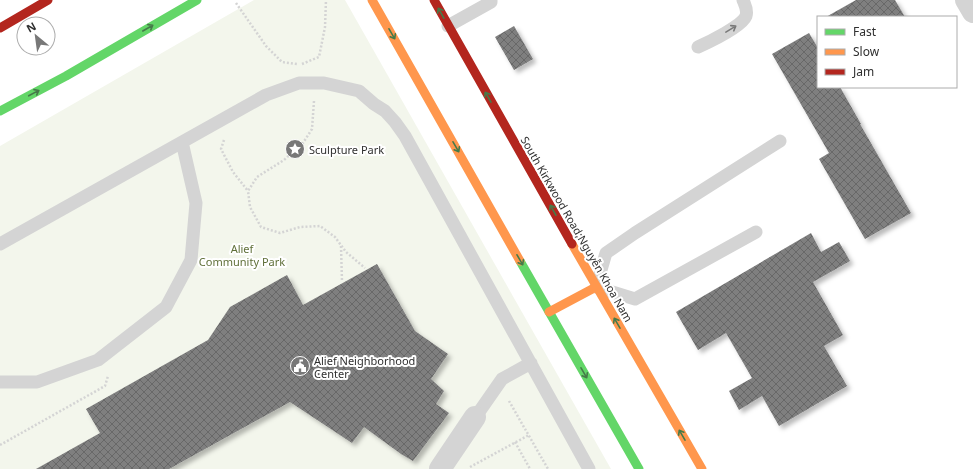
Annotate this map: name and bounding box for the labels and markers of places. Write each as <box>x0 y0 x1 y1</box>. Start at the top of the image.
place icon: Sculpture Park <box>284 138 306 160</box>
place label: Sculpture Park <box>309 142 384 157</box>
place label: Alief Neighborhood Center <box>314 353 415 381</box>
public building icon: Alief Neighborhood Center <box>289 355 311 377</box>

